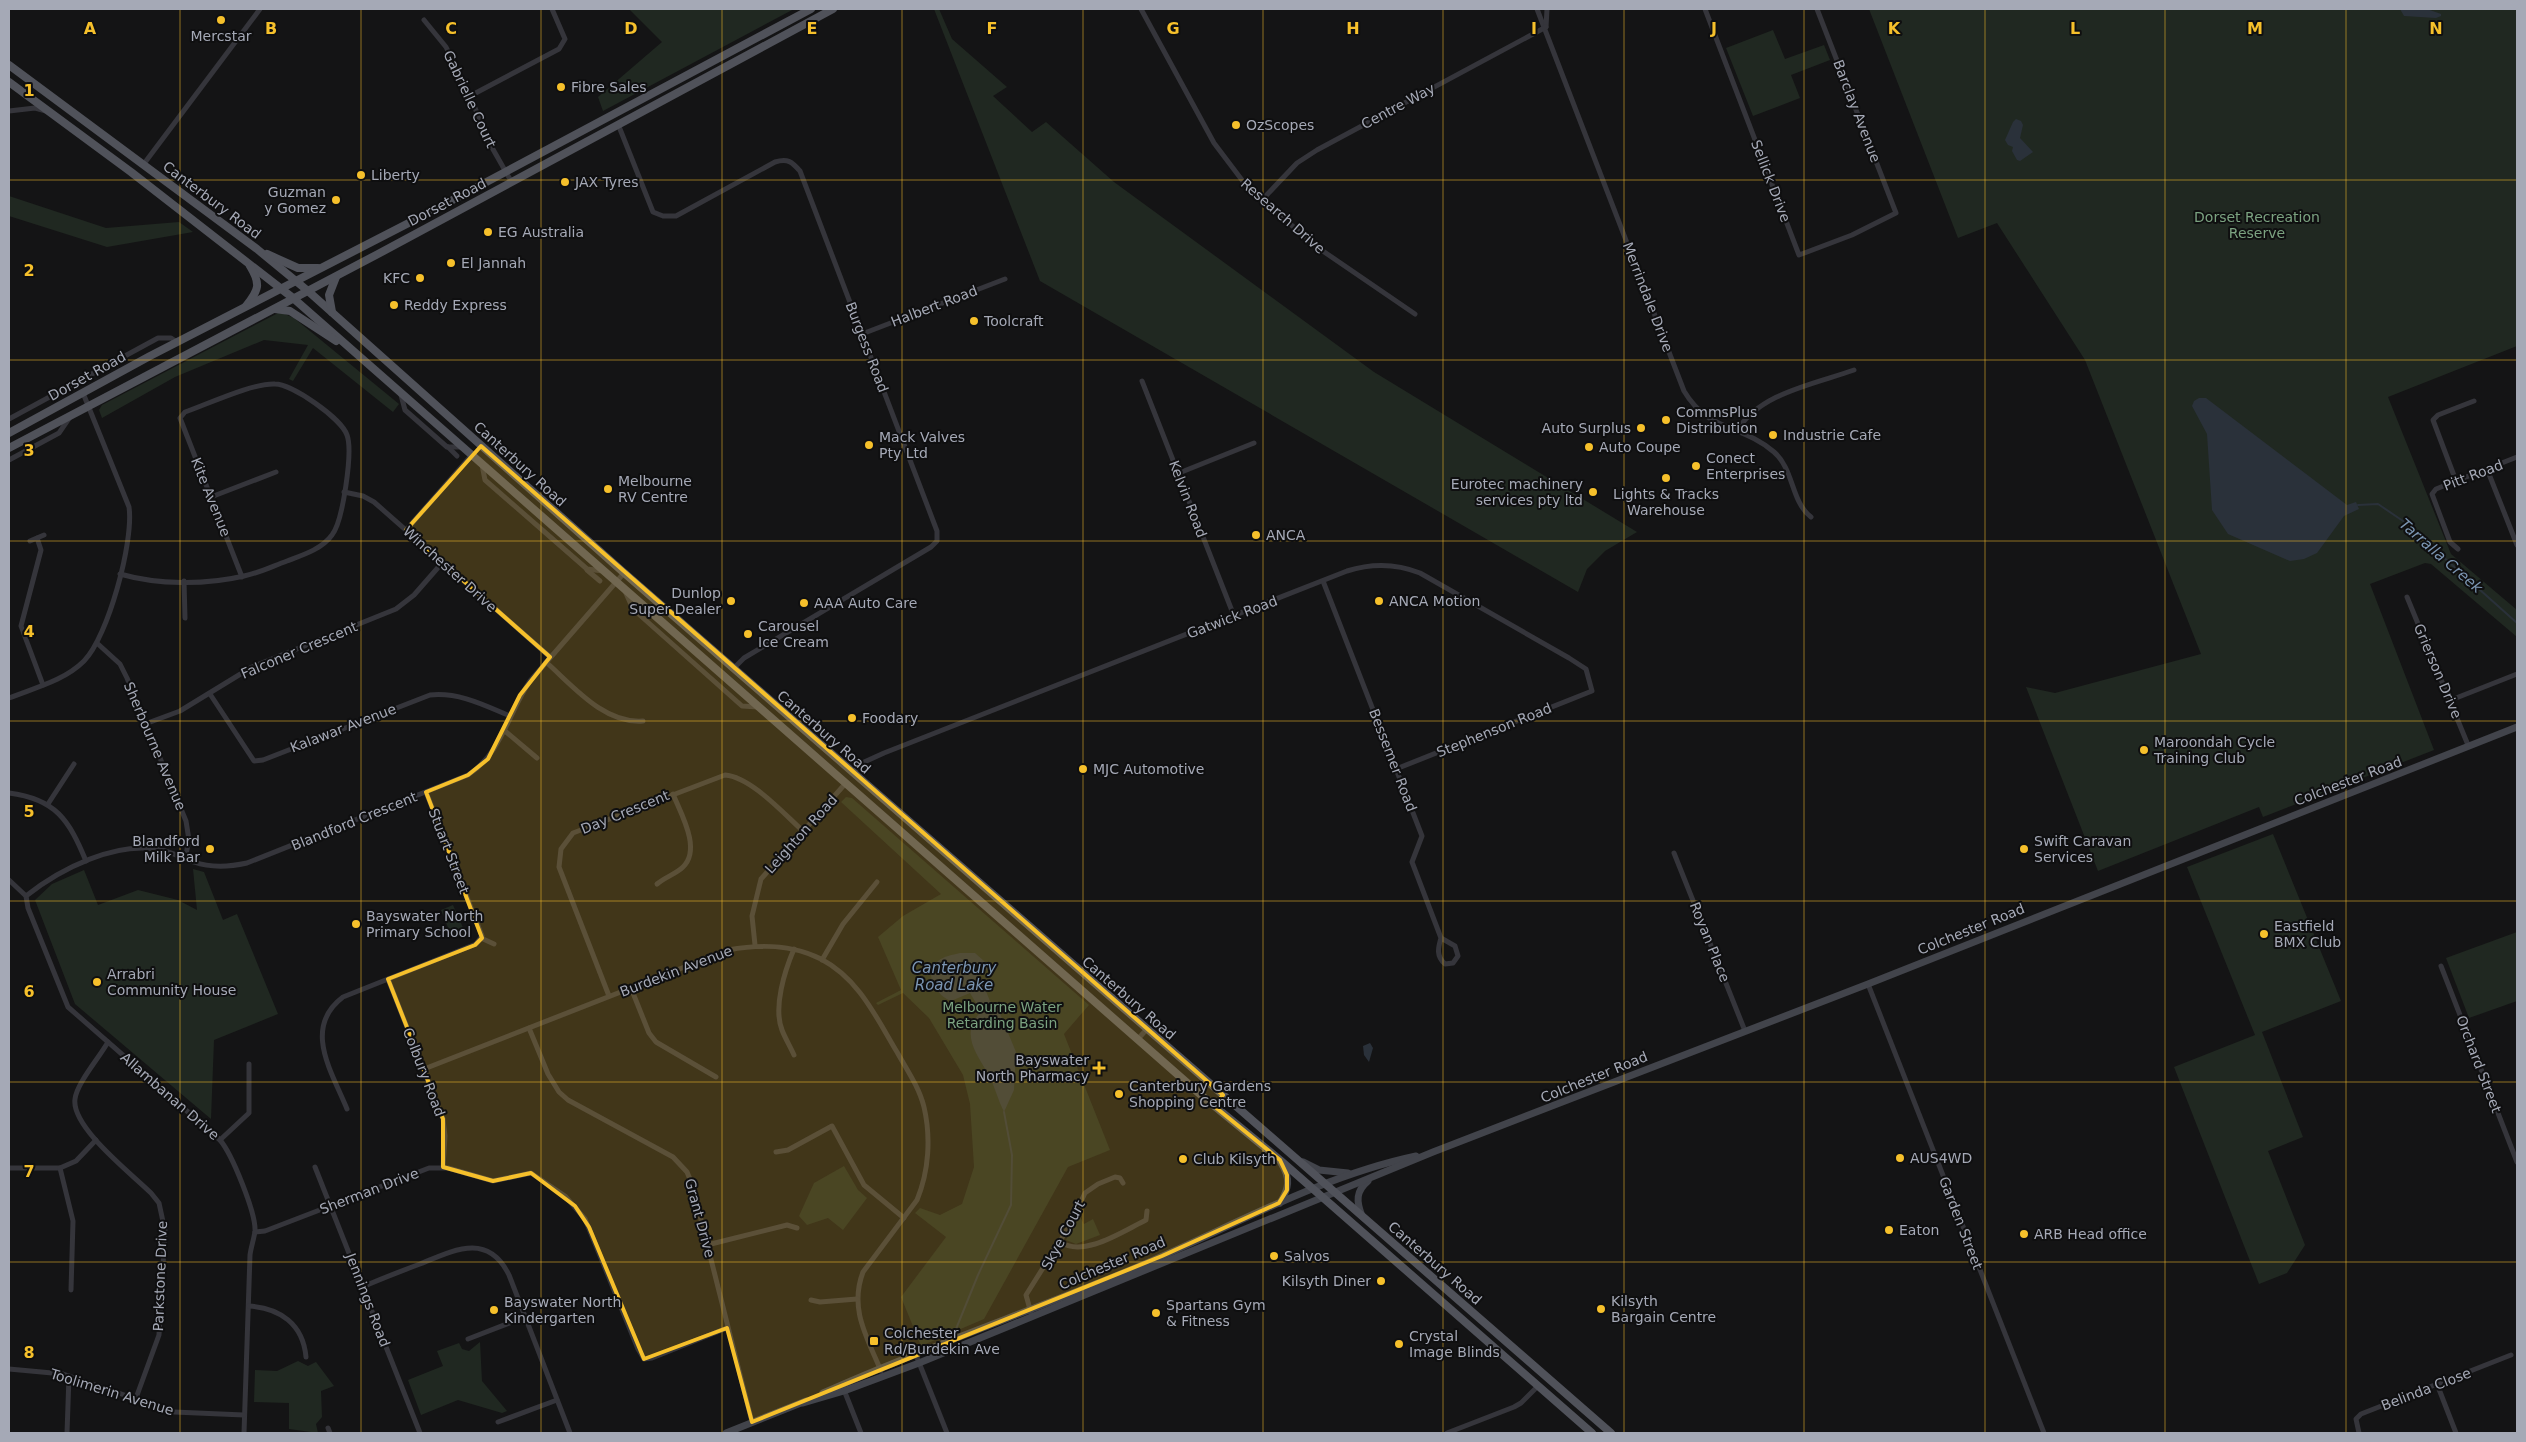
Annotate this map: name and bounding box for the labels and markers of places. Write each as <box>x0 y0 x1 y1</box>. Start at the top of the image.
marker: Mercstar <box>215 14 227 26</box>
place label: Mercstar <box>191 28 252 44</box>
place label: Fibre Sales <box>571 79 647 95</box>
marker: Fibre Sales <box>555 81 567 93</box>
place label: OzScopes <box>1246 117 1314 133</box>
marker: OzScopes <box>1230 119 1242 131</box>
place label: Liberty <box>371 167 420 183</box>
marker: Liberty <box>355 169 367 181</box>
place label: JAX Tyres <box>574 174 639 190</box>
marker: JAX Tyres <box>559 176 571 188</box>
place label: Guzman y Gomez <box>264 184 326 216</box>
marker: Guzman y Gomez <box>330 194 342 206</box>
place label: EG Australia <box>498 224 584 240</box>
marker: EG Australia <box>482 226 494 238</box>
place label: El Jannah <box>461 255 526 271</box>
marker: El Jannah <box>445 257 457 269</box>
place label: KFC <box>383 270 410 286</box>
marker: KFC <box>414 272 426 284</box>
place label: Reddy Express <box>404 297 507 313</box>
marker: Reddy Express <box>388 299 400 311</box>
place label: Toolcraft <box>983 313 1044 329</box>
marker: Toolcraft <box>968 315 980 327</box>
place label: CommsPlus Distribution <box>1676 404 1758 436</box>
marker: CommsPlus Distribution <box>1660 414 1672 426</box>
place label: Auto Surplus <box>1542 420 1631 436</box>
marker: Auto Surplus <box>1635 422 1647 434</box>
place label: Industrie Cafe <box>1783 427 1881 443</box>
place label: Mack Valves Pty Ltd <box>879 429 965 461</box>
marker: Industrie Cafe <box>1767 429 1779 441</box>
marker: Mack Valves Pty Ltd <box>863 439 875 451</box>
place label: Auto Coupe <box>1599 439 1681 455</box>
marker: Auto Coupe <box>1583 441 1595 453</box>
place label: Conect Enterprises <box>1706 450 1785 482</box>
marker: Conect Enterprises <box>1690 460 1702 472</box>
marker: Lights & Tracks Warehouse <box>1660 472 1672 484</box>
place label: Melbourne RV Centre <box>618 473 692 505</box>
place label: Eurotec machinery services pty ltd <box>1451 476 1583 508</box>
marker: Melbourne RV Centre <box>602 483 614 495</box>
marker: Eurotec machinery services pty ltd <box>1587 486 1599 498</box>
place label: Lights & Tracks Warehouse <box>1613 486 1719 518</box>
place label: ANCA <box>1266 527 1306 543</box>
marker: ANCA <box>1250 529 1262 541</box>
place label: Dunlop Super Dealer <box>629 585 721 617</box>
place label: ANCA Motion <box>1389 593 1480 609</box>
marker: Dunlop Super Dealer <box>725 595 737 607</box>
place label: AAA Auto Care <box>814 595 917 611</box>
marker: ANCA Motion <box>1373 595 1385 607</box>
marker: AAA Auto Care <box>798 597 810 609</box>
place label: Carousel Ice Cream <box>758 618 829 650</box>
marker: Carousel Ice Cream <box>742 628 754 640</box>
place label: Foodary <box>862 710 918 726</box>
marker: Foodary <box>846 712 858 724</box>
place label: Maroondah Cycle Training Club <box>2153 734 2275 766</box>
marker: Maroondah Cycle Training Club <box>2138 744 2150 756</box>
place label: MJC Automotive <box>1093 761 1204 777</box>
marker: MJC Automotive <box>1077 763 1089 775</box>
place label: Blandford Milk Bar <box>132 833 200 865</box>
place label: Swift Caravan Services <box>2034 833 2131 865</box>
marker: Blandford Milk Bar <box>204 843 216 855</box>
marker: Swift Caravan Services <box>2018 843 2030 855</box>
place label: Bayswater North Primary School <box>366 908 483 940</box>
marker: Bayswater North Primary School <box>350 918 362 930</box>
place label: Eastfield BMX Club <box>2274 918 2341 950</box>
marker: Eastfield BMX Club <box>2258 928 2270 940</box>
place label: Arrabri Community House <box>107 966 236 998</box>
marker: Arrabri Community House <box>91 976 103 988</box>
place label: Bayswater North Pharmacy <box>976 1052 1089 1084</box>
marker: Bayswater North Pharmacy <box>1093 1062 1105 1074</box>
place label: Canterbury Gardens Shopping Centre <box>1129 1078 1271 1110</box>
marker: Canterbury Gardens Shopping Centre <box>1113 1088 1125 1100</box>
place label: AUS4WD <box>1910 1150 1972 1166</box>
place label: Club Kilsyth <box>1193 1151 1276 1167</box>
marker: AUS4WD <box>1894 1152 1906 1164</box>
marker: Club Kilsyth <box>1177 1153 1189 1165</box>
place label: Eaton <box>1899 1222 1939 1238</box>
marker: Eaton <box>1883 1224 1895 1236</box>
place label: ARB Head office <box>2034 1226 2147 1242</box>
marker: ARB Head office <box>2018 1228 2030 1240</box>
place label: Salvos <box>1284 1248 1330 1264</box>
marker: Salvos <box>1268 1250 1280 1262</box>
place label: Kilsyth Diner <box>1282 1273 1371 1289</box>
marker: Kilsyth Diner <box>1375 1275 1387 1287</box>
place label: Kilsyth Bargain Centre <box>1611 1293 1716 1325</box>
place label: Bayswater North Kindergarten <box>504 1294 621 1326</box>
place label: Spartans Gym & Fitness <box>1166 1297 1266 1329</box>
marker: Kilsyth Bargain Centre <box>1595 1303 1607 1315</box>
marker: Bayswater North Kindergarten <box>488 1304 500 1316</box>
marker: Spartans Gym & Fitness <box>1150 1307 1162 1319</box>
place label: Colchester Rd/Burdekin Ave <box>884 1325 1000 1357</box>
place label: Crystal Image Blinds <box>1409 1328 1500 1360</box>
marker: Colchester Rd/Burdekin Ave <box>868 1335 880 1347</box>
marker: Crystal Image Blinds <box>1393 1338 1405 1350</box>

